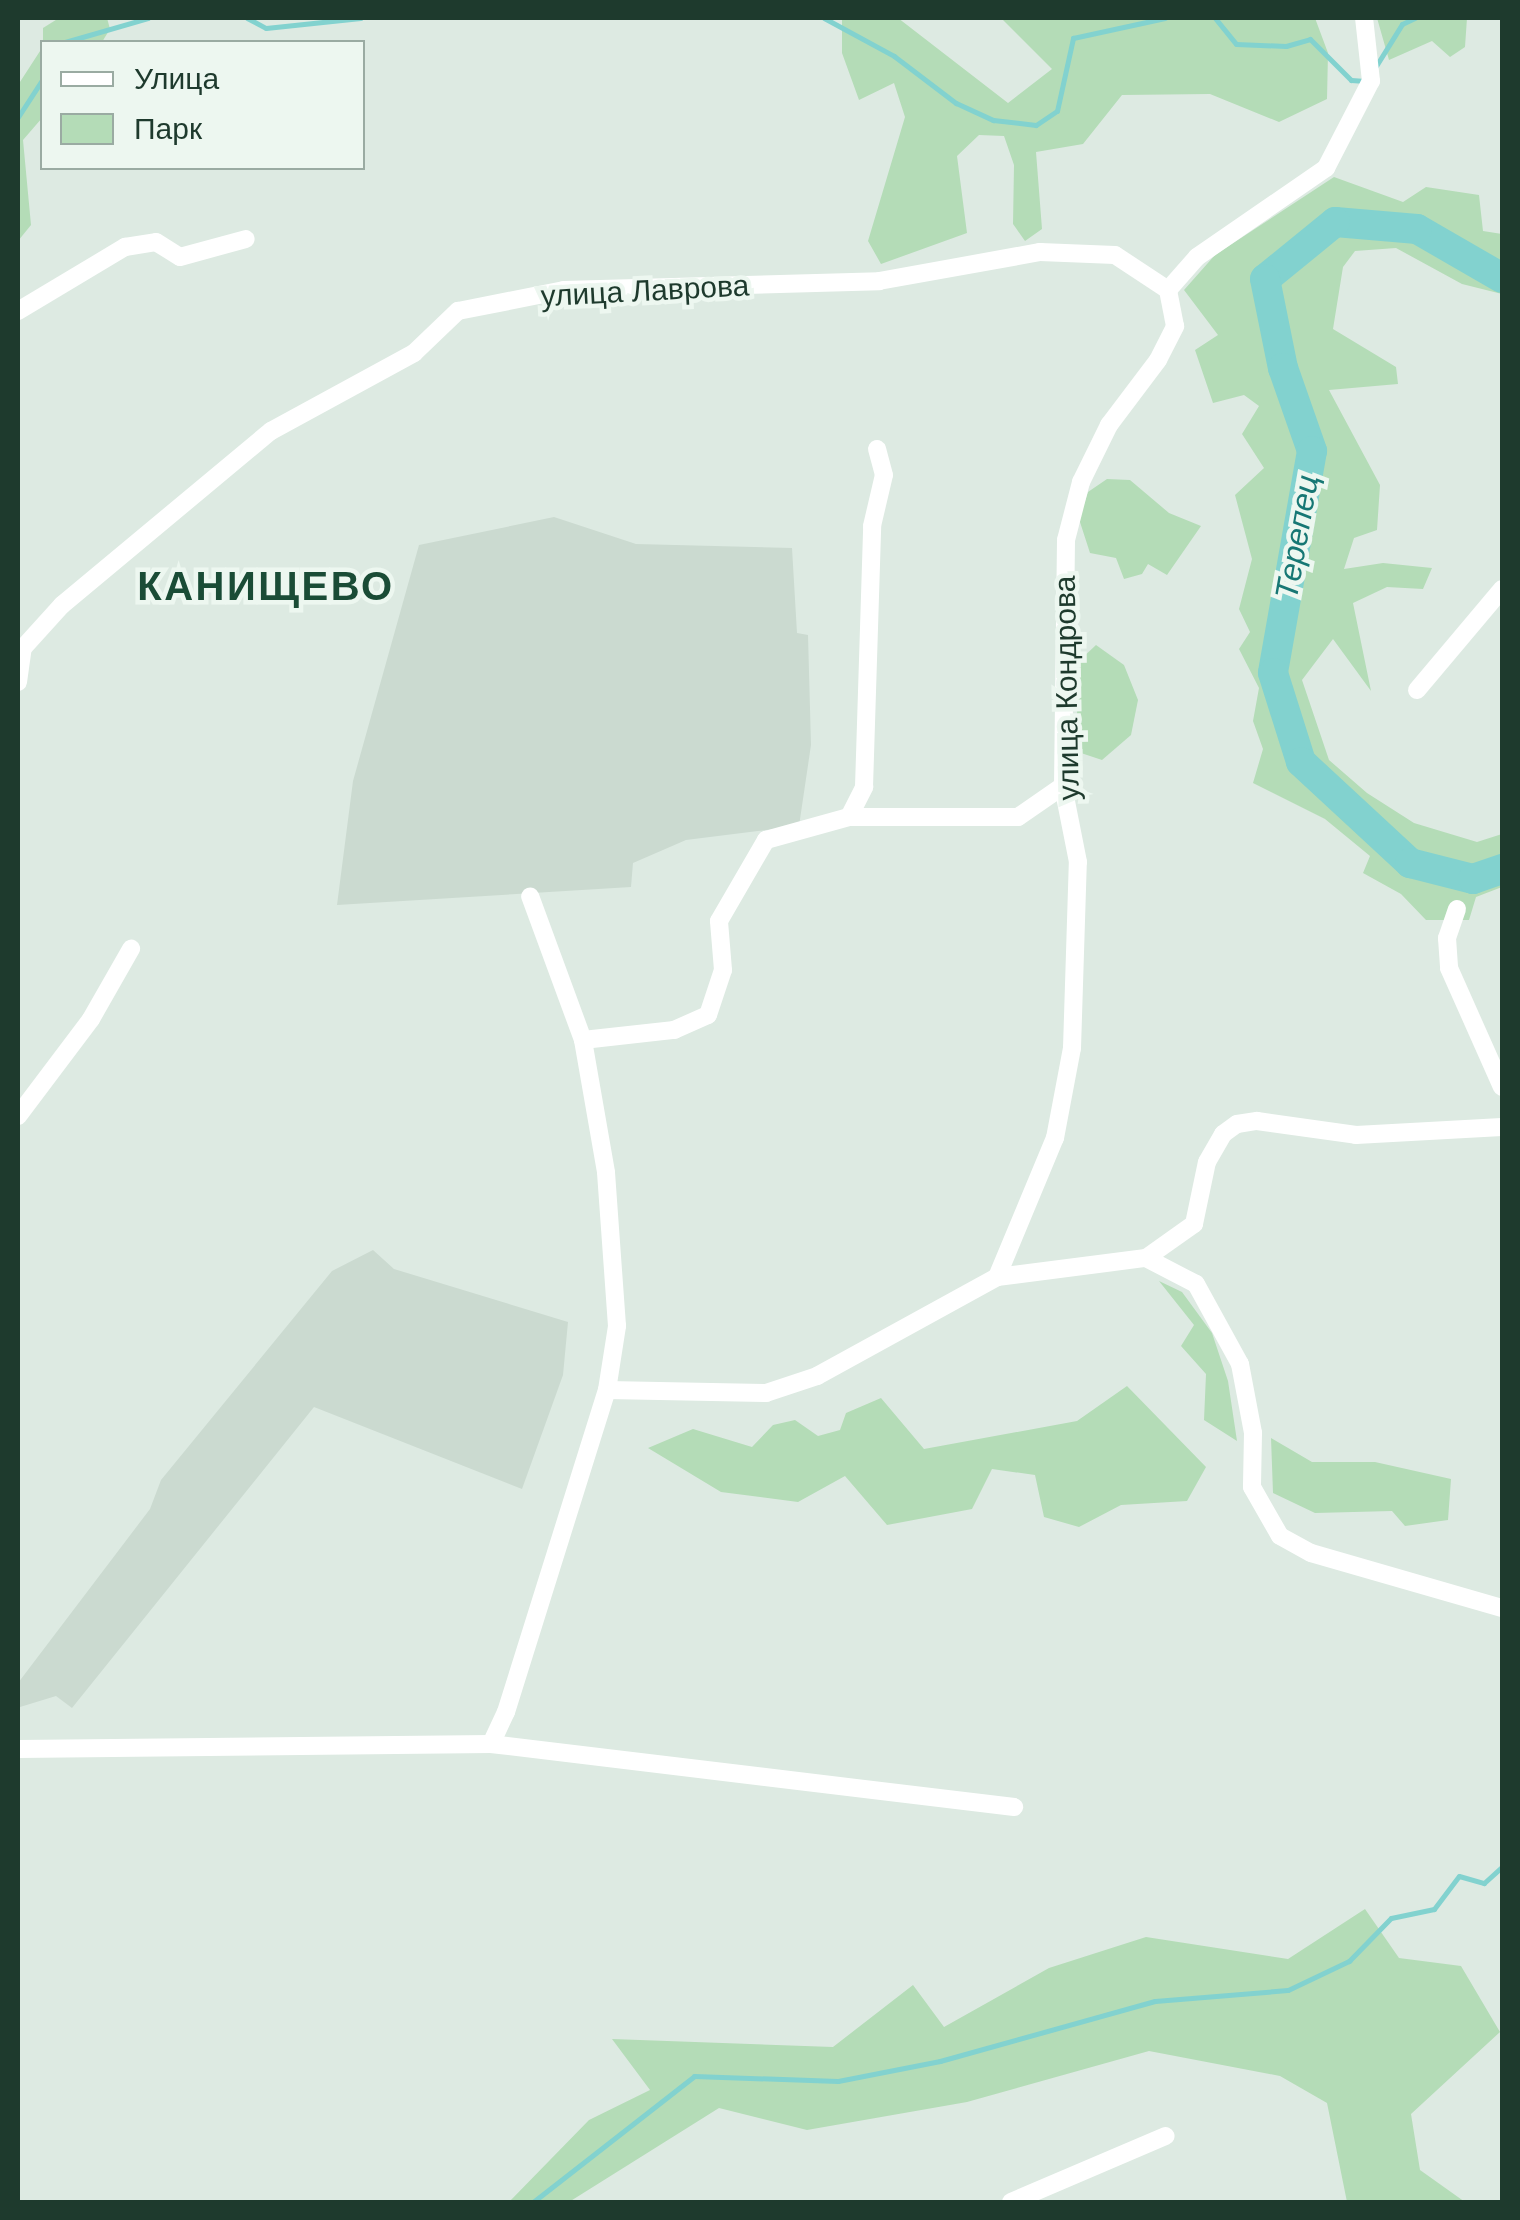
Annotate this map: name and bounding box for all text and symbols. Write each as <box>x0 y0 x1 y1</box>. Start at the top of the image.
legend <box>40 40 365 170</box>
text: Улица <box>134 62 219 95</box>
text: Парк <box>134 112 202 145</box>
street label: улица Лаврова <box>540 268 750 314</box>
water label: Терепец <box>1267 472 1327 602</box>
district label: КАНИЩЕВО <box>137 562 395 610</box>
street label: улица Кондрова <box>1047 575 1087 801</box>

